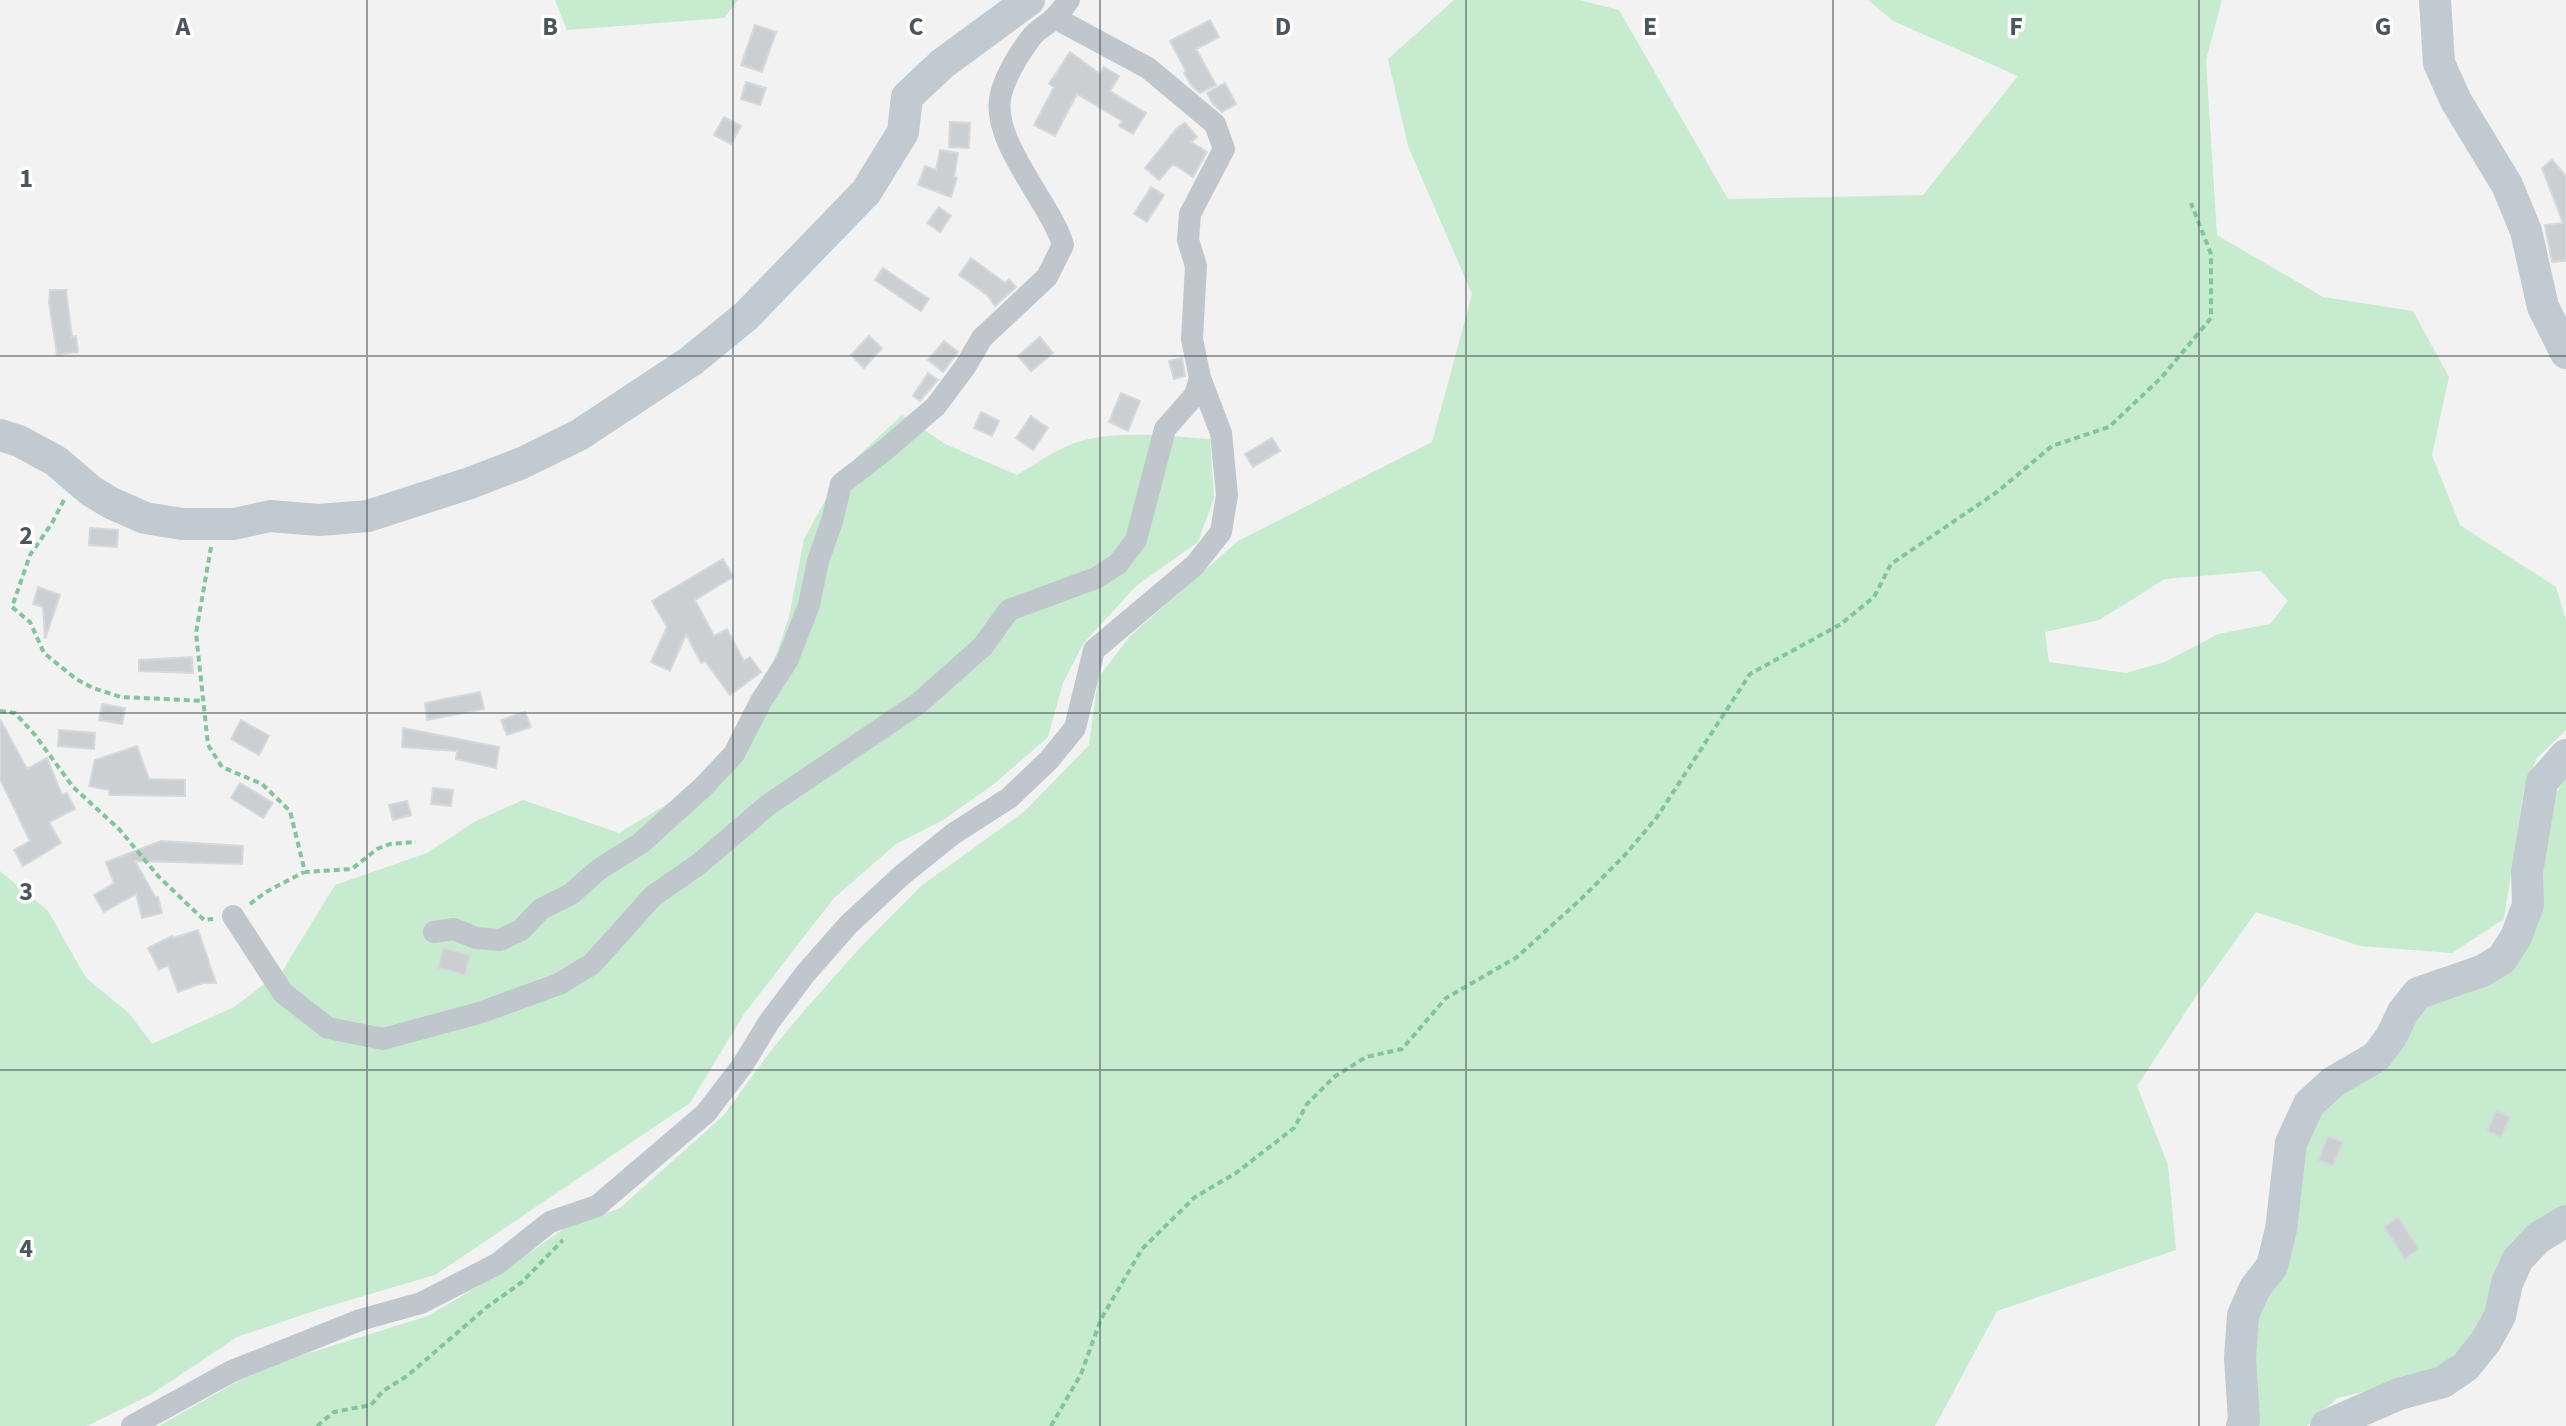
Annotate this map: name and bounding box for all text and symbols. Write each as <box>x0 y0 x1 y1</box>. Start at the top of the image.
text: A <box>175 8 192 45</box>
text: B <box>542 8 558 45</box>
text: C <box>908 8 924 45</box>
text: D <box>1275 8 1291 45</box>
text: E <box>1643 8 1657 45</box>
text: F <box>2009 8 2023 45</box>
text: G <box>2375 8 2391 45</box>
text: 1 <box>19 160 33 197</box>
text: 2 <box>19 517 33 554</box>
text: 3 <box>19 873 33 910</box>
text: 4 <box>19 1230 33 1267</box>

